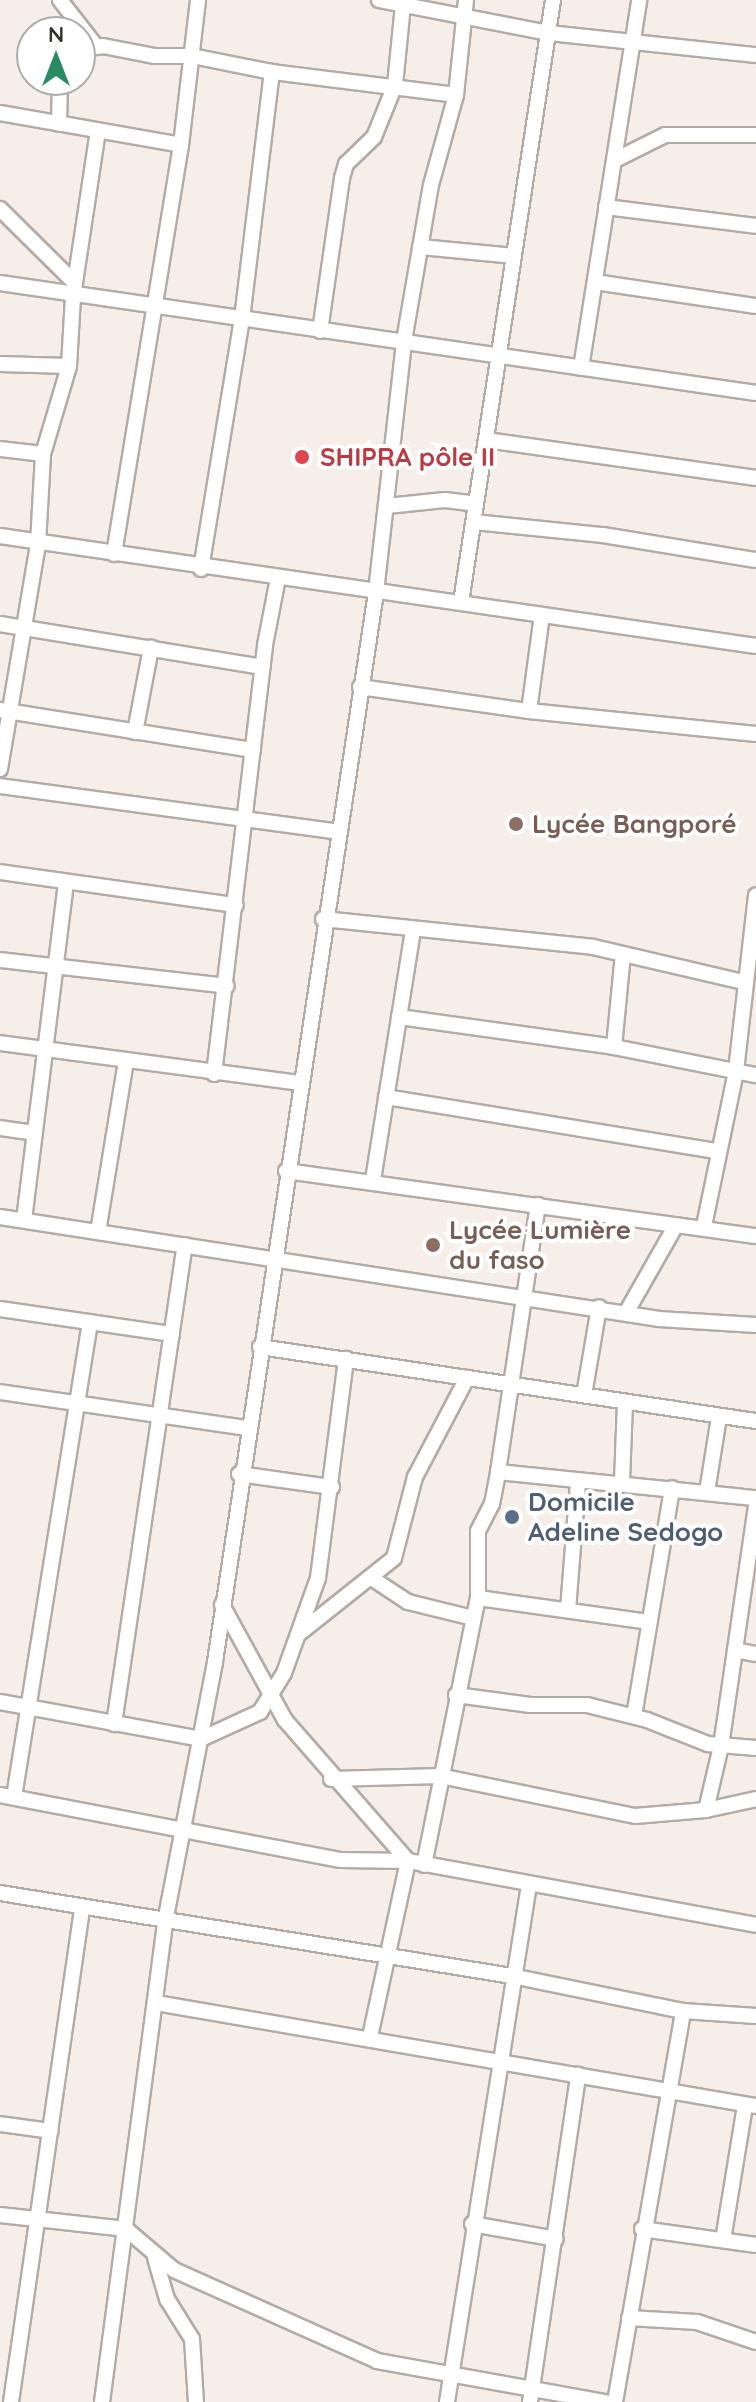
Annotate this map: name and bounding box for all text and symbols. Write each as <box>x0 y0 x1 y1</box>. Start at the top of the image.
north arrow <box>16 16 96 96</box>
text: N <box>48 20 64 48</box>
place label: SHIPRA pôle II <box>320 441 495 473</box>
marker: SHIPRA pôle II <box>291 446 313 468</box>
place label: Lycée Bangporé <box>532 808 737 840</box>
marker: Lycée Bangporé <box>507 815 525 833</box>
place label: Lycée Lumière du faso <box>449 1214 631 1276</box>
marker: Lycée Lumière du faso <box>424 1236 442 1254</box>
place label: Domicile Adeline Sedogo <box>528 1486 723 1548</box>
marker: Domicile Adeline Sedogo <box>503 1508 521 1526</box>

